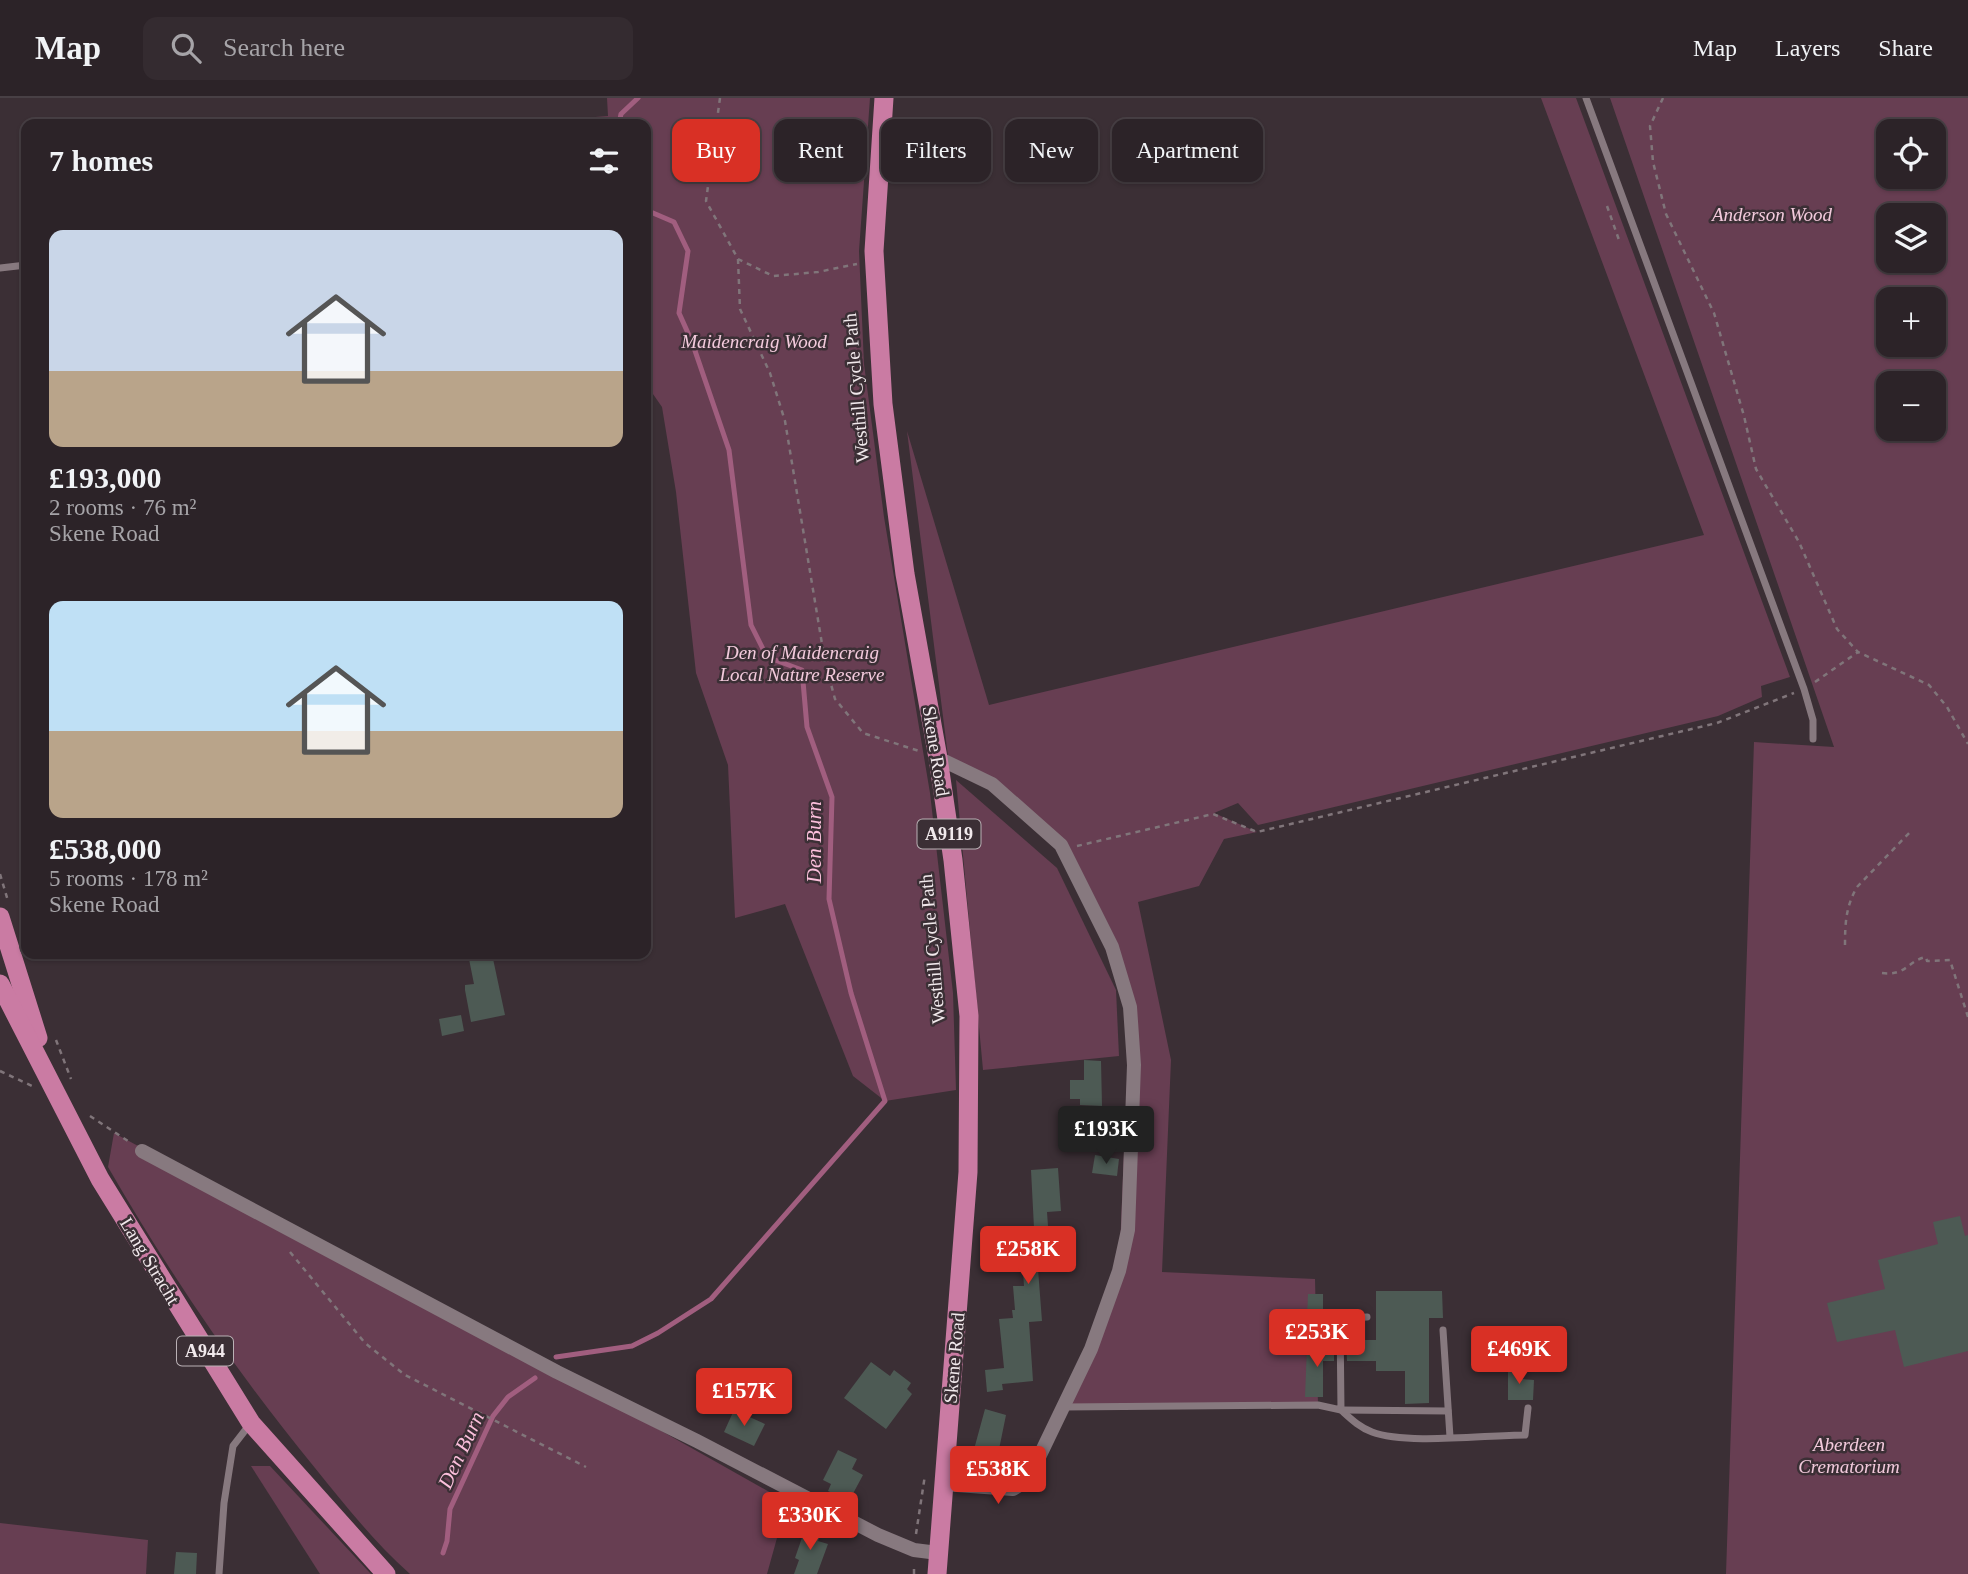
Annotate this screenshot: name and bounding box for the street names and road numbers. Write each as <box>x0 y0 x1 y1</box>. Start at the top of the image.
street label: Westhill Cycle Path <box>839 312 873 464</box>
street label: Skene Road <box>918 704 954 798</box>
road number: A9119 <box>918 820 981 848</box>
street label: Westhill Cycle Path <box>915 873 949 1025</box>
street label: Lang Stracht <box>116 1214 185 1309</box>
street label: Skene Road <box>940 1311 968 1404</box>
road number: A944 <box>177 1336 233 1366</box>

